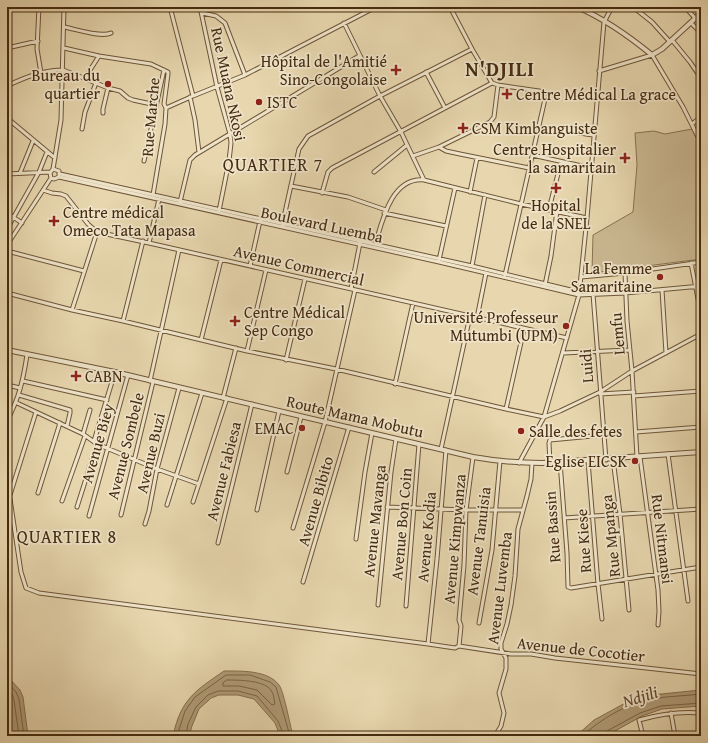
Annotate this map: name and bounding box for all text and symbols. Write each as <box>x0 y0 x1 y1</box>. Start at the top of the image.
street label: Rue Muana Nkosi <box>205 25 253 144</box>
place label: Hôpital de l'Amitié Sino-Congolaise <box>261 49 387 91</box>
district label: N'DJILI <box>465 54 535 83</box>
place label: Bureau du quartier <box>31 63 100 105</box>
marker: Hôpital de l'Amitié Sino-Congolaise <box>390 64 402 76</box>
street label: Rue Marche <box>135 76 165 158</box>
marker: Bureau du quartier <box>103 79 113 89</box>
place label: Centre Médical La grace <box>516 82 676 106</box>
marker: Centre Médical La grace <box>501 88 513 100</box>
place label: ISTC <box>267 90 298 114</box>
marker: ISTC <box>254 97 264 107</box>
place label: CSM Kimbanguiste <box>472 116 598 140</box>
marker: CSM Kimbanguiste <box>457 122 469 134</box>
place label: Centre Hospitalier la samaritain <box>493 137 616 179</box>
district label: QUARTIER 7 <box>223 151 323 178</box>
marker: Centre Hospitalier la samaritain <box>619 152 631 164</box>
marker: Hopital de la SNEL <box>550 182 562 194</box>
place label: Hopital de la SNEL <box>521 193 591 235</box>
street label: Boulevard Luemba <box>259 199 386 249</box>
place label: Centre médical Omeco Tata Mapasa <box>63 200 196 242</box>
marker: Centre médical Omeco Tata Mapasa <box>48 215 60 227</box>
street label: Avenue Commercial <box>231 238 367 292</box>
place label: La Femme Samaritaine <box>571 256 652 298</box>
marker: La Femme Samaritaine <box>655 272 665 282</box>
place label: Centre Médical Sep Congo <box>244 300 346 342</box>
place label: Université Professeur Mutumbi (UPM) <box>414 305 558 347</box>
street label: Lemfu <box>603 312 631 356</box>
marker: Centre Médical Sep Congo <box>229 315 241 327</box>
marker: Université Professeur Mutumbi (UPM) <box>561 321 571 331</box>
street label: Luidi <box>573 348 599 384</box>
place label: CABN <box>85 364 123 388</box>
marker: CABN <box>70 370 82 382</box>
street label: Route Mama Mobutu <box>284 389 426 444</box>
street label: Avenue Sombele <box>100 390 150 502</box>
street label: Avenue Biey <box>74 400 120 486</box>
street label: Avenue Buzi <box>129 410 171 496</box>
place label: EMAC <box>255 416 294 440</box>
street label: Avenue Fabiesa <box>199 418 247 523</box>
place label: Salle des fetes <box>529 419 622 443</box>
marker: EMAC <box>297 423 307 433</box>
marker: Salle des fetes <box>516 426 526 436</box>
place label: Eglise EICSK <box>546 449 628 473</box>
street label: Avenue Bibito <box>291 453 339 549</box>
marker: Eglise EICSK <box>630 456 640 466</box>
street label: Avenue Mavanga <box>356 463 392 578</box>
street label: Avenue Bon Coin <box>384 467 418 581</box>
street label: Avenue Kimpwanza <box>436 472 472 605</box>
street label: Avenue Tanuisia <box>459 485 497 597</box>
street label: Avenue Kodia <box>410 490 442 583</box>
street label: Rue Bassin <box>538 490 566 564</box>
street label: Rue Mpanga <box>594 493 626 578</box>
street label: Rue Nitmansi <box>646 493 680 586</box>
street label: Rue Kiese <box>569 508 597 574</box>
district label: QUARTIER 8 <box>17 523 117 550</box>
street label: Avenue Luvemba <box>480 530 518 646</box>
street label: Avenue de Cocotier <box>516 630 647 668</box>
water label: Ndjili <box>618 679 661 713</box>

